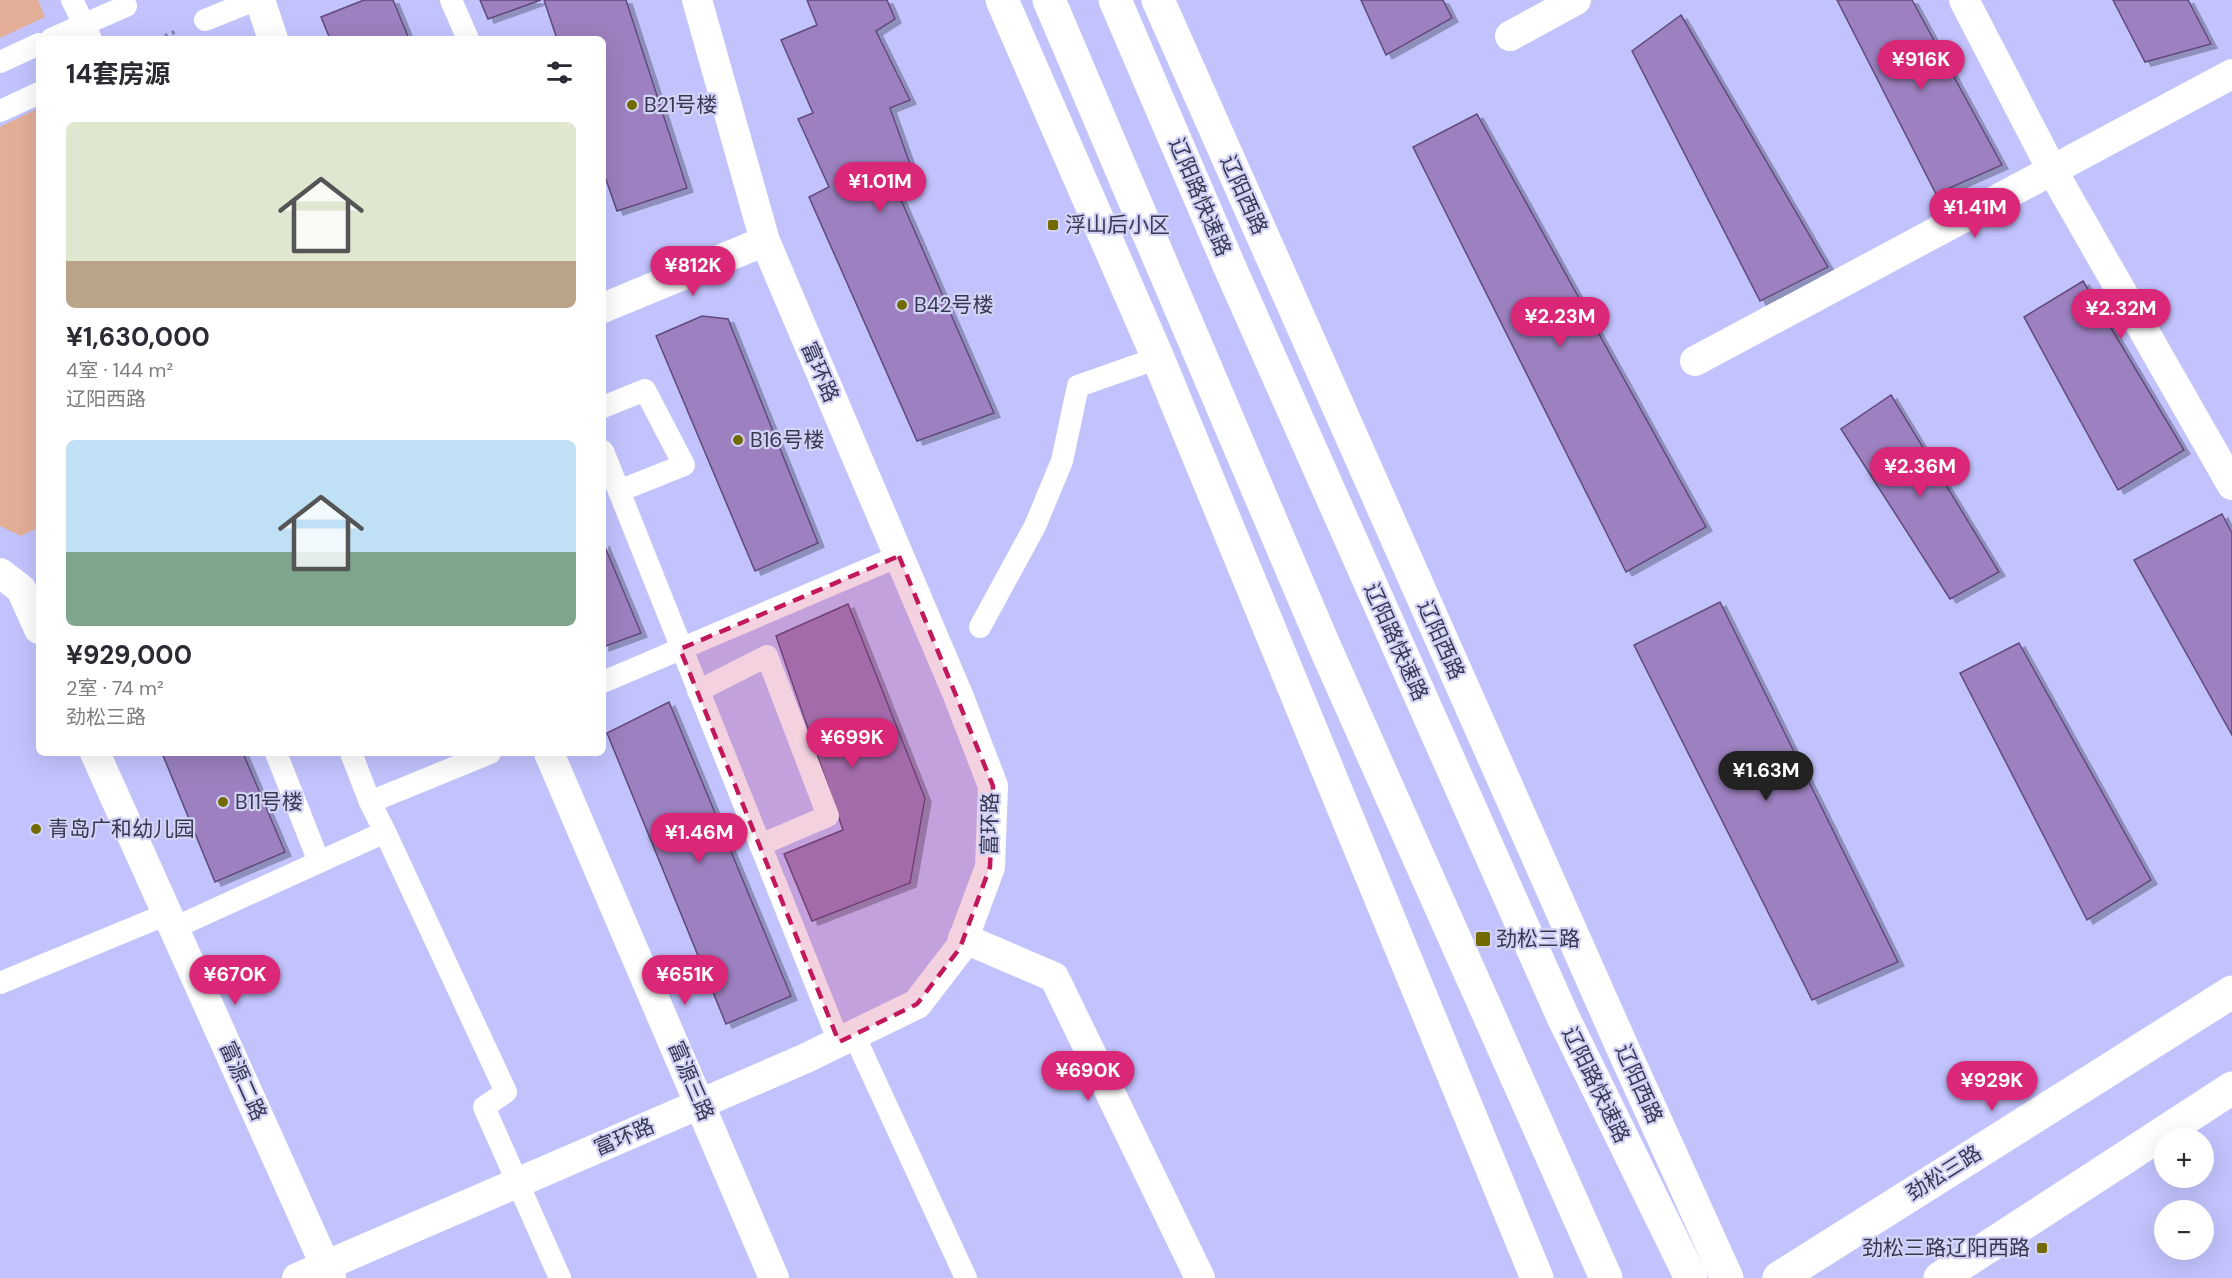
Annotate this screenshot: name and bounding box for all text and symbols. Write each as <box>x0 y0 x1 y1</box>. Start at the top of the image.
pin: ¥916K <box>1879 40 1963 91</box>
text: ¥916K <box>1892 46 1950 72</box>
icon: filters <box>543 56 576 89</box>
text: 14套房源 <box>66 57 170 91</box>
place label: B21号楼 <box>644 91 717 119</box>
marker: B21号楼 <box>625 98 639 112</box>
street label: 辽阳路快速路 <box>1162 134 1238 260</box>
street label: 辽阳西路 <box>1214 151 1274 239</box>
icon: home <box>267 161 375 269</box>
pin: ¥1.01M <box>831 162 929 213</box>
text: ¥1.01M <box>848 168 912 194</box>
pin: ¥1.41M <box>1926 188 2024 239</box>
text: ¥1.41M <box>1943 194 2007 220</box>
place label: 浮山后小区 <box>1065 211 1170 239</box>
marker: 浮山后小区 <box>1046 218 1060 232</box>
pin: ¥812K <box>651 246 735 297</box>
text: ¥812K <box>664 252 722 278</box>
pin: ¥2.32M <box>2072 289 2170 340</box>
place label: B42号楼 <box>914 291 994 319</box>
text: ¥2.32M <box>2086 295 2156 321</box>
pin: ¥2.23M <box>1511 297 1609 348</box>
marker: B42号楼 <box>895 298 909 312</box>
text: ¥2.23M <box>1525 303 1595 329</box>
text: ¥1,630,000 <box>66 320 210 354</box>
street label: 富环路 <box>795 338 845 406</box>
text: 4室 · 144 m² <box>66 357 173 383</box>
text: 辽阳西路 <box>66 386 146 412</box>
place label: B16号楼 <box>750 426 824 454</box>
marker: B16号楼 <box>731 433 745 447</box>
pin: ¥2.36M <box>1871 447 1969 498</box>
text: ¥2.36M <box>1884 453 1956 479</box>
icon: home <box>267 479 375 587</box>
street label: 辽阳路快速路 <box>1358 579 1434 705</box>
street label: 辽阳西路 <box>1411 596 1471 684</box>
text: ¥929,000 <box>66 638 192 672</box>
text: 2室 · 74 m² <box>66 675 164 701</box>
text: 劲松三路 <box>66 704 146 730</box>
pin: ¥699K <box>810 718 894 769</box>
text: ¥699K <box>820 724 884 750</box>
pin: ¥1.63M <box>1717 751 1815 802</box>
text: ¥1.63M <box>1732 757 1800 783</box>
place label: B11号楼 <box>235 788 303 816</box>
street label: 富环路 <box>975 792 1005 856</box>
marker: B11号楼 <box>216 795 230 809</box>
pin: ¥1.46M <box>650 813 748 864</box>
place label: 青岛广和幼儿园 <box>48 815 195 843</box>
text: ¥1.46M <box>665 819 733 845</box>
marker: 青岛广和幼儿园 <box>29 822 43 836</box>
place label: 劲松三路 <box>1496 925 1580 953</box>
marker: 劲松三路 <box>1474 930 1492 948</box>
pin: ¥670K <box>193 955 277 1006</box>
pin: ¥651K <box>643 955 727 1006</box>
text: ¥670K <box>203 961 267 987</box>
text: ¥651K <box>656 961 714 987</box>
street label: 辽阳路快速路 <box>1556 1022 1636 1148</box>
street label: 富源二路 <box>213 1037 273 1125</box>
street label: 富源三路 <box>662 1037 720 1125</box>
street label: 辽阳西路 <box>1609 1040 1669 1128</box>
pin: ¥690K <box>1046 1051 1130 1102</box>
text: ¥690K <box>1055 1057 1121 1083</box>
pin: ¥929K <box>1950 1061 2034 1112</box>
text: ¥929K <box>1961 1067 2023 1093</box>
street label: 富环路 <box>590 1112 658 1162</box>
map controls <box>2154 1128 2214 1260</box>
button: + <box>2154 1128 2214 1188</box>
street label: 劲松三路 <box>1901 1139 1987 1207</box>
button: − <box>2154 1200 2214 1260</box>
place label: 劲松三路辽阳西路 <box>1862 1234 2030 1262</box>
marker: 劲松三路辽阳西路 <box>2035 1241 2049 1255</box>

